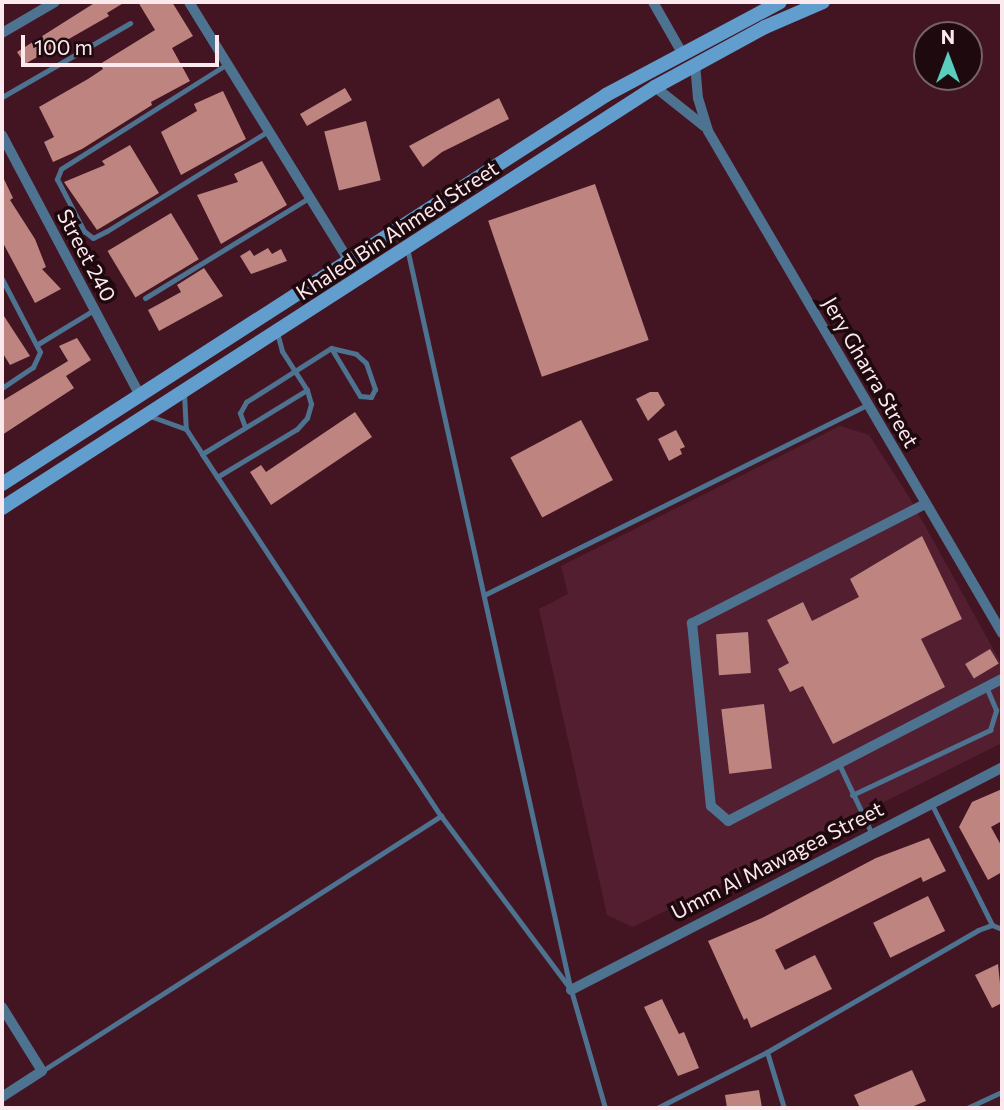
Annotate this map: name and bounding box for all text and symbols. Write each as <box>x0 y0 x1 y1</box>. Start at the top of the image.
scale bar <box>24 21 222 65</box>
north arrow <box>913 21 983 91</box>
text: N <box>941 25 955 48</box>
text: 100 m <box>34 34 93 59</box>
street label: Khaled Bin Ahmed Street <box>291 155 503 305</box>
street label: Street 240 <box>52 205 122 305</box>
street label: Jery Gharra Street <box>818 292 924 452</box>
street label: Umm Al Mawagea Street <box>667 796 887 924</box>

